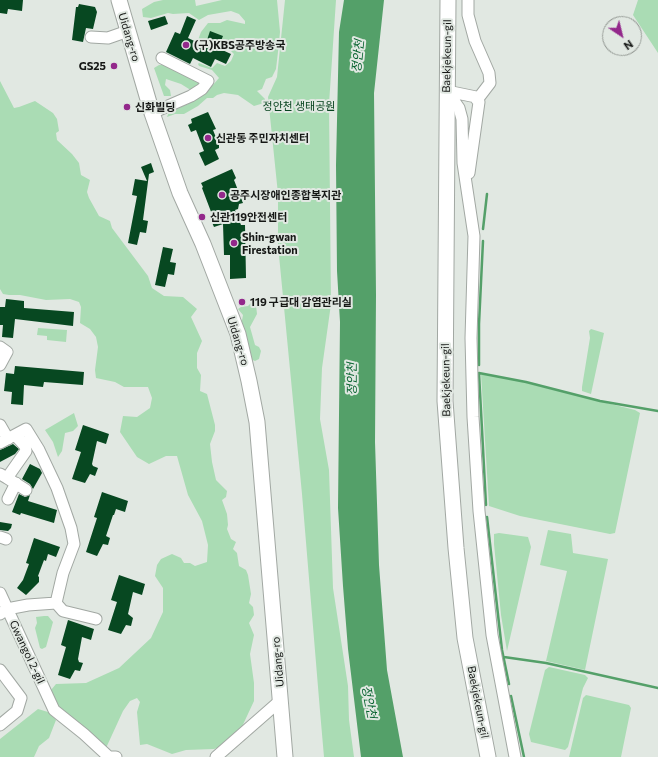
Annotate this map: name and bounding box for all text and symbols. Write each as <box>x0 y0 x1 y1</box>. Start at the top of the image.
street label: Uidang-ro <box>115 11 143 63</box>
north arrow <box>602 16 642 56</box>
street label: Baekjekeun-gil <box>440 19 454 93</box>
place label: (구)KBS공주방송국 <box>194 38 285 52</box>
text: N <box>621 38 636 53</box>
water label: 정안천 <box>349 39 367 73</box>
marker: (구)KBS공주방송국 <box>181 40 191 50</box>
place label: GS25 <box>79 59 106 73</box>
marker: GS25 <box>109 61 119 71</box>
park label: 정안천 생태공원 <box>263 99 335 113</box>
place label: 신화빌딩 <box>135 100 175 114</box>
marker: 신화빌딩 <box>122 102 132 112</box>
place label: 신관동 주민자치센터 <box>216 131 309 145</box>
marker: 신관동 주민자치센터 <box>203 133 213 143</box>
place label: 공주시장애인종합복지관 <box>230 188 341 202</box>
marker: 공주시장애인종합복지관 <box>217 190 227 200</box>
place label: 신관119안전센터 <box>210 210 287 224</box>
marker: 신관119안전센터 <box>197 212 207 222</box>
place label: Shin-gwan Firestation <box>242 230 298 256</box>
marker: Shin-gwan Firestation <box>229 238 239 248</box>
place label: 119 구급대 감염관리실 <box>250 295 352 309</box>
marker: 119 구급대 감염관리실 <box>237 297 247 307</box>
street label: Uidang-ro <box>224 315 252 367</box>
street label: Baekjekeun-gil <box>439 343 453 417</box>
water label: 정안천 <box>345 362 359 396</box>
street label: Gwangol 2-gil <box>7 618 47 686</box>
street label: Uidang-ro <box>269 636 287 688</box>
street label: Baekjekeun-gil <box>465 665 491 739</box>
water label: 정안천 <box>359 684 379 720</box>

